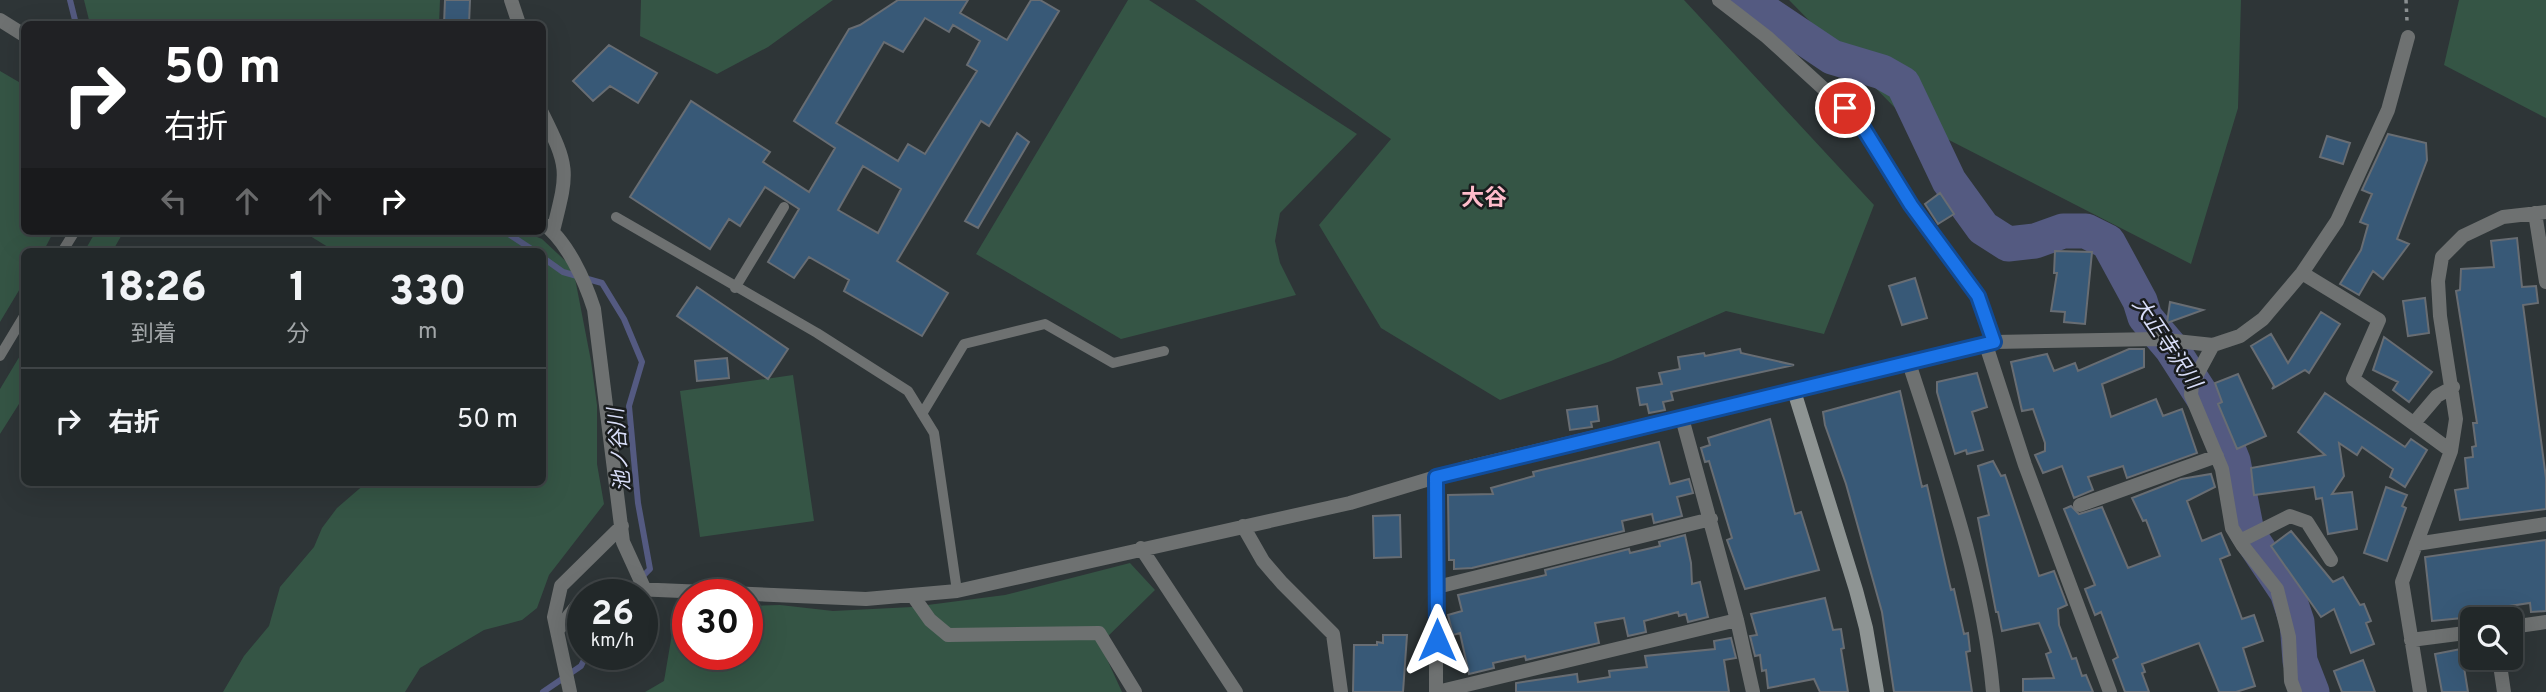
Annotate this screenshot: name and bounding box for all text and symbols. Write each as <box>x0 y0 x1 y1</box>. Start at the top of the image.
text: 50 m <box>164 39 281 101</box>
icon: right <box>49 49 140 140</box>
pin <box>1815 78 1875 138</box>
icon: arrive <box>1826 89 1864 127</box>
text: 右折 <box>164 109 228 149</box>
icon: left <box>155 182 193 220</box>
icon: ahead <box>228 182 266 220</box>
icon: ahead <box>301 182 339 220</box>
icon: right <box>374 182 412 220</box>
district label: 大谷 <box>1461 185 1507 214</box>
text: 18:26 <box>101 263 207 316</box>
text: 1 <box>289 263 306 316</box>
text: 330 <box>389 267 466 320</box>
water label: 大正寺沢川 <box>2125 293 2207 397</box>
text: m <box>418 318 437 347</box>
text: 到着 <box>131 321 177 350</box>
text: 分 <box>286 321 309 350</box>
icon: right <box>49 402 87 440</box>
text: 50 m <box>457 404 518 437</box>
water label: 池ノ谷川 <box>603 405 638 493</box>
text: 右折 <box>108 408 160 441</box>
speed limit sign: 30 <box>672 579 763 670</box>
text: 26 <box>591 593 634 637</box>
position arrow <box>1400 603 1474 677</box>
map controls <box>2460 607 2523 670</box>
button: search <box>2460 607 2523 670</box>
text: km/h <box>591 630 634 653</box>

